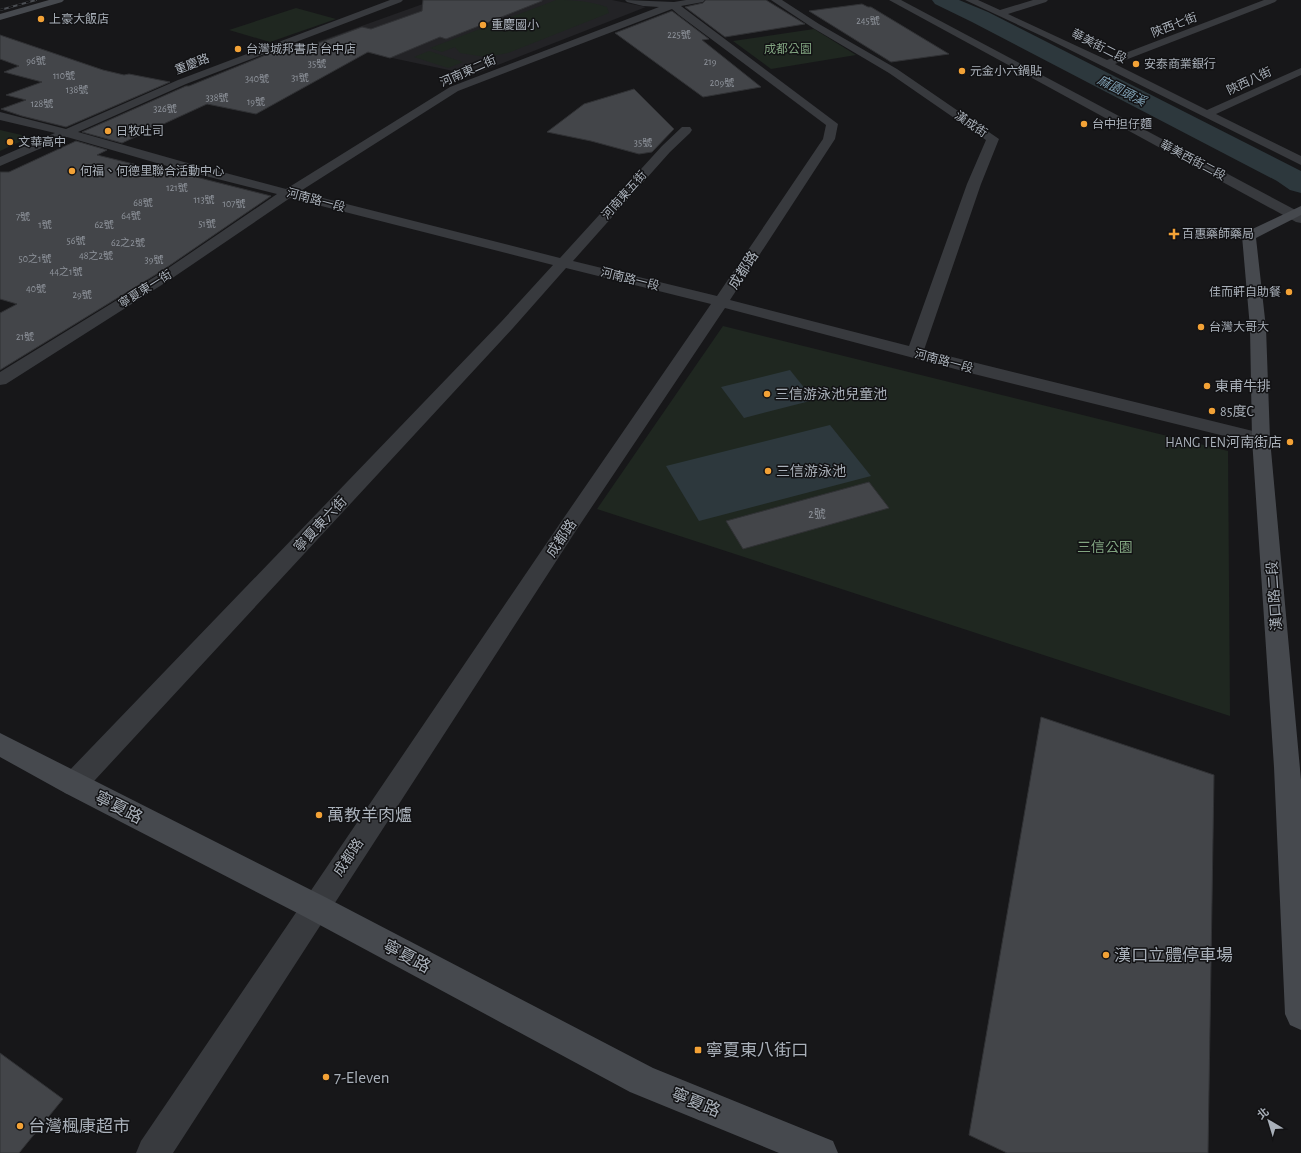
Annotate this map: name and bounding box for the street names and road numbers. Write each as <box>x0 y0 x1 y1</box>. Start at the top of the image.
street label: 陜西七街 <box>1149 10 1199 39</box>
street label: 華美街二段 <box>1070 26 1129 65</box>
street label: 重慶路 <box>173 51 211 76</box>
street label: 河南東二街 <box>438 52 498 89</box>
street label: 陝西八街 <box>1224 65 1273 97</box>
street label: 漢成街 <box>953 108 990 139</box>
street label: 華美西街二段 <box>1158 137 1228 182</box>
street label: 河南東五街 <box>599 168 649 221</box>
street label: 河南路一段 <box>285 185 347 214</box>
street label: 成都路 <box>726 249 761 292</box>
street label: 河南路一段 <box>599 265 661 292</box>
street label: 寧夏東一街 <box>116 267 174 310</box>
street label: 河南路一段 <box>913 346 975 375</box>
street label: 寧夏東六街 <box>290 493 350 555</box>
street label: 成都路 <box>543 517 579 560</box>
street label: 漢口路二段 <box>1265 561 1284 631</box>
street label: 寧夏路 <box>92 787 146 827</box>
street label: 成都路 <box>330 836 366 879</box>
street label: 寧夏路 <box>380 936 434 976</box>
street label: 寧夏路 <box>669 1084 723 1120</box>

